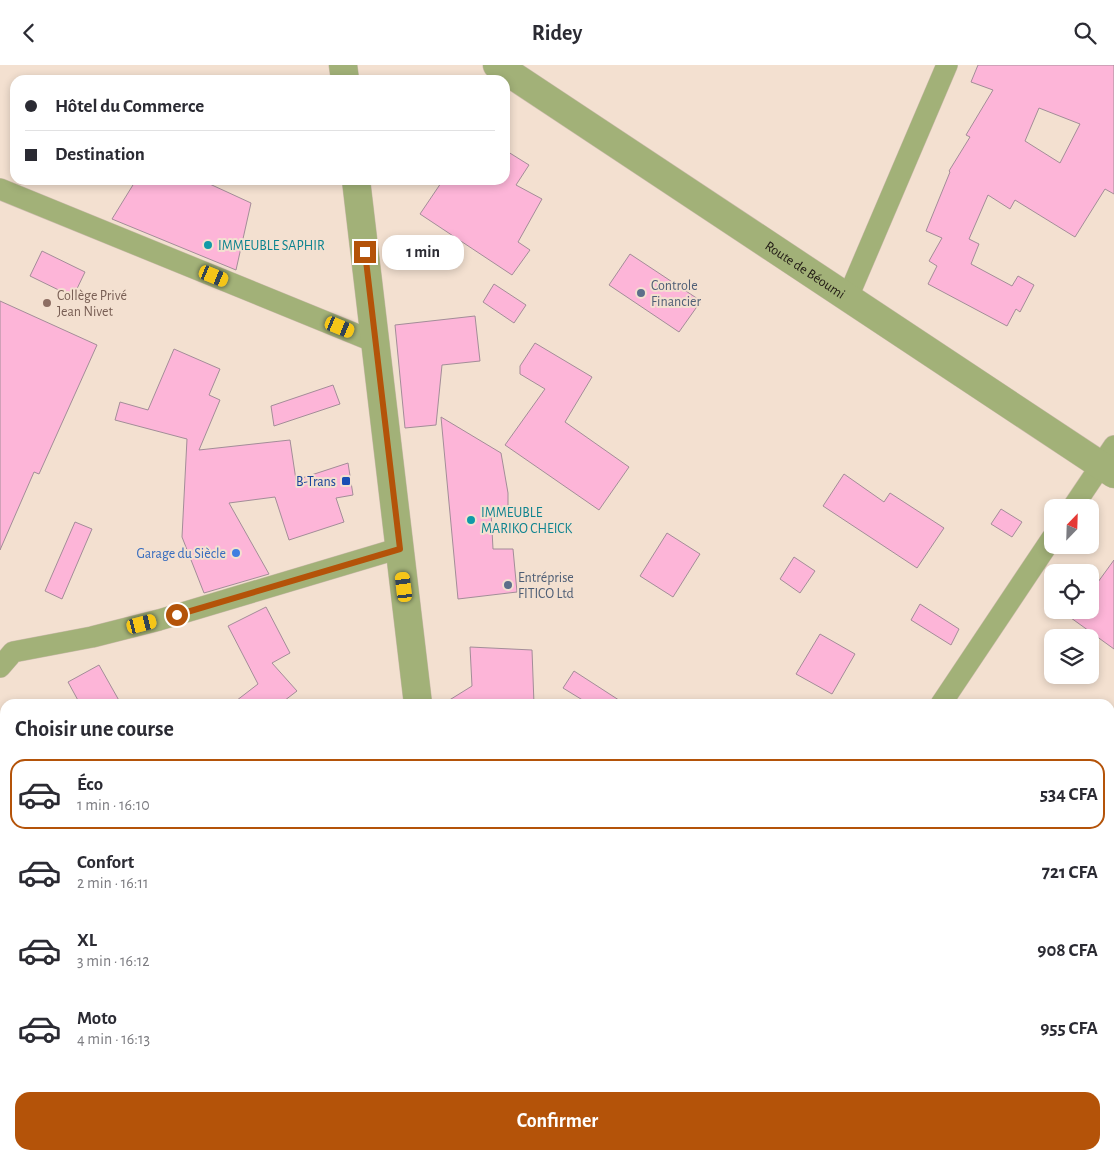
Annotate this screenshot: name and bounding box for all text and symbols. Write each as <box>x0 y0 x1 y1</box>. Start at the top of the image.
icon: back <box>15 19 43 47</box>
icon: search <box>1071 19 1099 47</box>
text: Ridey <box>532 22 582 44</box>
text: Hôtel du Commerce <box>55 97 204 116</box>
text: Destination <box>55 145 145 164</box>
callout: 1 min <box>382 235 465 269</box>
marker: IMMEUBLE SAPHIR <box>202 239 214 251</box>
place label: IMMEUBLE SAPHIR <box>218 239 325 253</box>
street label: Route de Béoumi <box>762 239 847 302</box>
route end <box>354 241 376 263</box>
text: 1 min <box>406 244 440 260</box>
car <box>197 263 230 289</box>
place label: Controle Financier <box>651 279 701 309</box>
marker: Controle Financier <box>635 287 647 299</box>
place label: Collège Privé Jean Nivet <box>57 289 127 319</box>
marker: Collège Privé Jean Nivet <box>41 297 53 309</box>
car <box>323 314 356 340</box>
place label: B-Trans <box>296 475 336 489</box>
marker: B-Trans <box>340 475 352 487</box>
north arrow <box>1044 499 1099 554</box>
map controls <box>1044 499 1099 684</box>
place label: IMMEUBLE MARIKO CHEICK <box>481 506 573 536</box>
marker: IMMEUBLE MARIKO CHEICK <box>465 514 477 526</box>
place label: Garage du Siècle <box>137 547 226 561</box>
marker: Garage du Siècle <box>230 547 242 559</box>
button: locate <box>1044 564 1099 619</box>
car <box>394 571 413 603</box>
place label: Entréprise FITICO Ltd <box>518 571 574 601</box>
marker: Entréprise FITICO Ltd <box>502 579 514 591</box>
route start <box>166 604 188 626</box>
car <box>125 613 158 635</box>
button: layers <box>1044 629 1099 684</box>
text: Choisir une course <box>15 718 174 740</box>
icon: car <box>17 772 62 817</box>
text: Éco <box>77 775 103 794</box>
text: 534 CFA <box>1040 785 1098 804</box>
text: 1 min · 16:10 <box>77 797 150 813</box>
icon: car <box>17 850 62 895</box>
text: Confort <box>77 853 134 872</box>
text: 721 CFA <box>1042 863 1098 882</box>
text: 2 min · 16:11 <box>77 875 149 891</box>
icon: car <box>17 928 62 973</box>
text: XL <box>77 931 97 950</box>
text: 908 CFA <box>1037 941 1098 960</box>
text: 3 min · 16:12 <box>77 953 150 969</box>
icon: car <box>17 1006 62 1051</box>
text: Moto <box>77 1009 117 1028</box>
text: 955 CFA <box>1040 1019 1098 1038</box>
text: 4 min · 16:13 <box>77 1031 150 1047</box>
button: Confirmer <box>15 1092 1100 1150</box>

